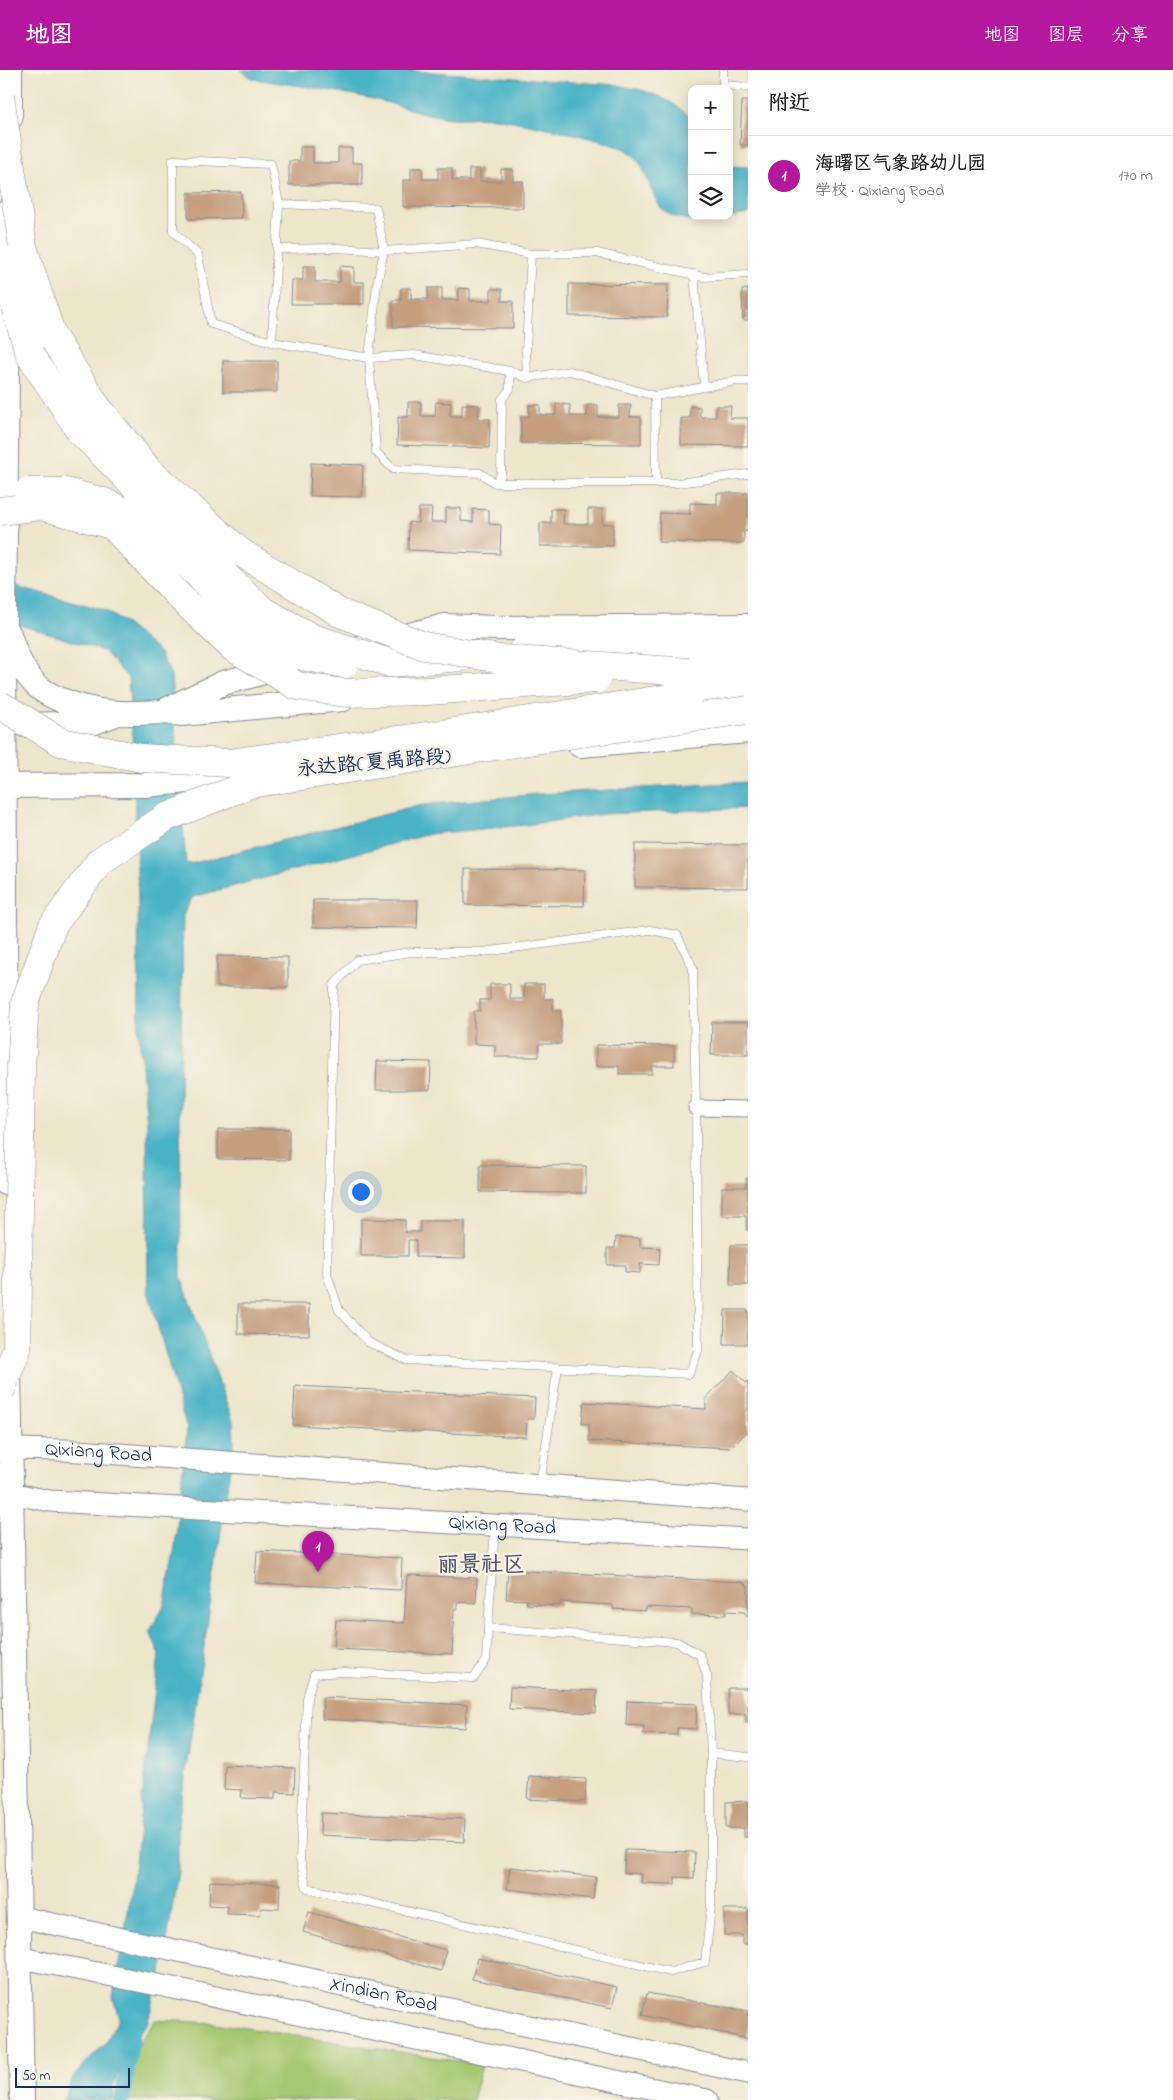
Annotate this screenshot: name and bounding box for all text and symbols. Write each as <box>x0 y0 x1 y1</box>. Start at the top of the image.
text: 地图 <box>25 19 73 54</box>
text: 地图 <box>984 23 1020 49</box>
text: 图层 <box>1048 23 1084 49</box>
text: 分享 <box>1112 23 1148 49</box>
map controls <box>688 85 733 220</box>
button: + <box>688 85 733 130</box>
text: 附近 <box>768 89 810 119</box>
button: − <box>688 130 733 175</box>
text: 海曙区气象路幼儿园 <box>815 151 986 178</box>
text: 1 <box>781 164 787 188</box>
text: 170 m <box>1118 164 1153 188</box>
button: layers <box>688 175 733 220</box>
text: 学校 · Qixiang Road <box>815 179 944 203</box>
street label: 永达路(夏禹路段) <box>296 743 452 785</box>
your location <box>348 1179 374 1205</box>
street label: Qixiang Road <box>45 1435 153 1471</box>
street label: Qixiang Road <box>448 1508 557 1543</box>
pin: 1 <box>302 1531 334 1572</box>
district label: 丽景社区 <box>437 1550 525 1582</box>
street label: Xindian Road <box>327 1969 440 2021</box>
scale bar <box>15 2065 130 2088</box>
text: 50 m <box>22 2066 50 2087</box>

